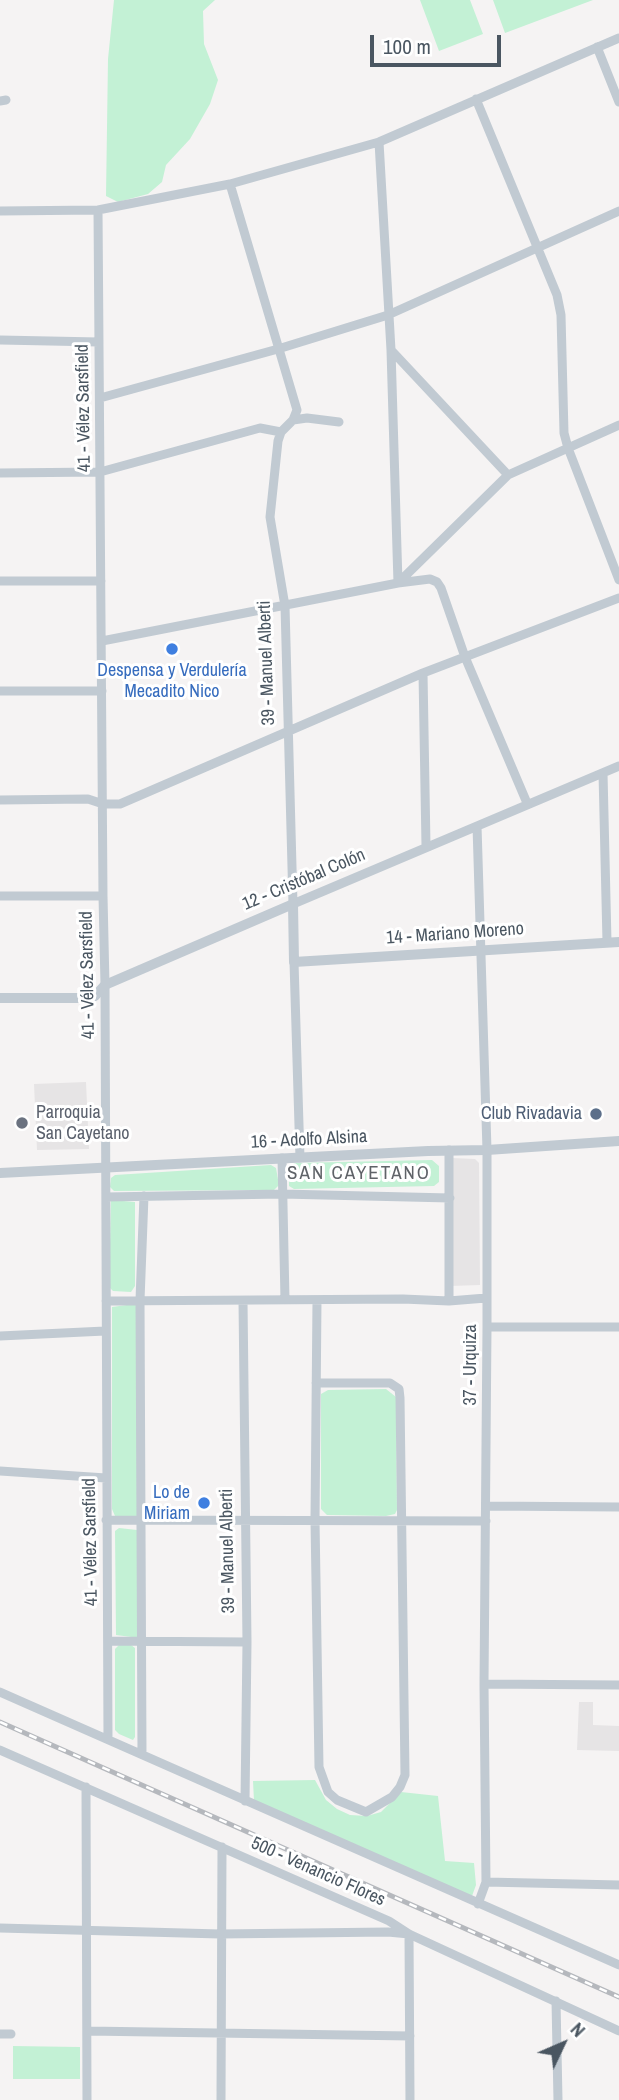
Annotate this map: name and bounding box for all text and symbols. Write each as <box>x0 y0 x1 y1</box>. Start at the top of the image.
scale bar <box>374 21 505 65</box>
text: 100 m <box>383 32 431 61</box>
street label: 41 - Vélez Sarsfield <box>72 344 96 472</box>
street label: 39 - Manuel Alberti <box>254 600 280 726</box>
marker: Despensa y Verdulería Mecadito Nico <box>164 641 180 657</box>
place label: Despensa y Verdulería Mecadito Nico <box>97 660 247 702</box>
street label: 12 - Cristóbal Colón <box>239 844 369 916</box>
street label: 41 - Vélez Sarsfield <box>76 911 100 1039</box>
street label: 14 - Mariano Moreno <box>386 918 524 950</box>
place label: Parroquia San Cayetano <box>36 1102 130 1144</box>
place label: Club Rivadavia <box>481 1103 582 1125</box>
marker: Club Rivadavia <box>588 1106 604 1122</box>
marker: Parroquia San Cayetano <box>14 1115 30 1131</box>
street label: 16 - Adolfo Alsina <box>250 1126 368 1154</box>
district label: SAN CAYETANO <box>289 1163 429 1185</box>
street label: 37 - Urquiza <box>460 1324 482 1406</box>
street label: 41 - Vélez Sarsfield <box>79 1478 103 1606</box>
place label: Lo de Miriam <box>144 1482 190 1524</box>
street label: 39 - Manuel Alberti <box>216 1488 240 1614</box>
marker: Lo de Miriam <box>196 1495 212 1511</box>
street label: 500 - Venancio Flores <box>248 1833 388 1911</box>
north arrow <box>528 2009 598 2079</box>
text: N <box>565 2016 591 2042</box>

